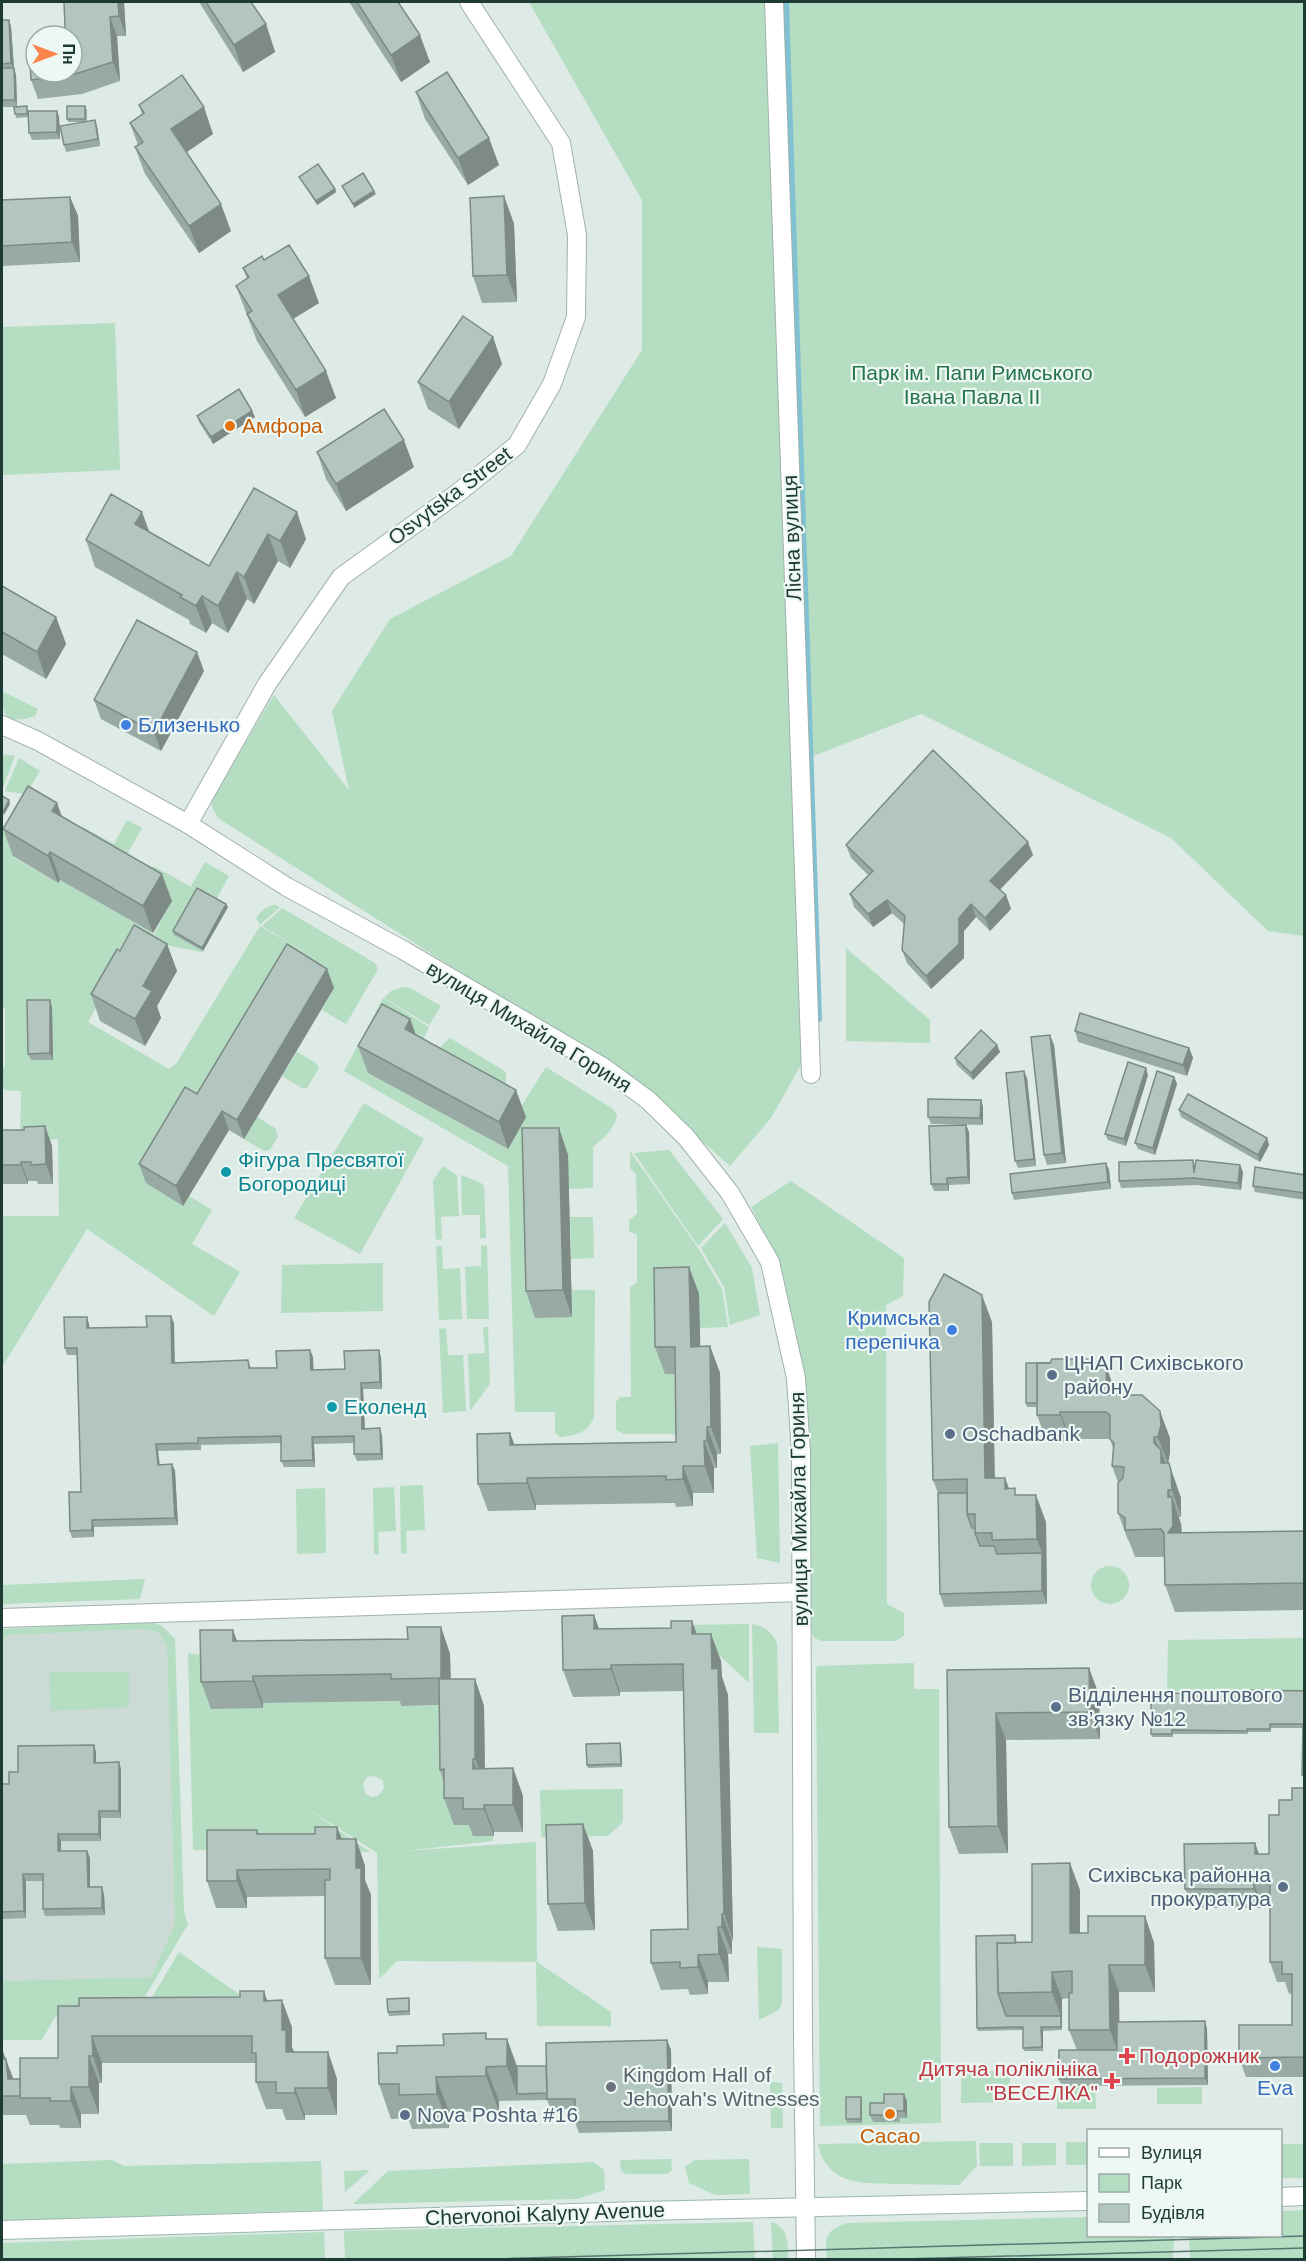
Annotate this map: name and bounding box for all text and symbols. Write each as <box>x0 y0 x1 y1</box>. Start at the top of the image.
north arrow <box>24 24 84 84</box>
text: Пн <box>60 43 77 65</box>
park label: Парк ім. Папи Римського Івана Павла ІІ <box>851 361 1093 408</box>
place label: Амфора <box>242 414 323 437</box>
marker: Амфора <box>223 419 237 433</box>
street label: Osvytska Street <box>384 442 516 549</box>
street label: Лісна вулиця <box>778 475 805 601</box>
place label: Близенько <box>138 713 240 736</box>
marker: Близенько <box>119 718 133 732</box>
street label: вулиця Михайла Гориня <box>423 956 636 1097</box>
place label: Фігура Пресвятої Богородиці <box>238 1148 404 1195</box>
marker: Фігура Пресвятої Богородиці <box>219 1165 233 1179</box>
place label: Кримська перепічка <box>845 1306 940 1353</box>
marker: Кримська перепічка <box>945 1323 959 1337</box>
place label: ЦНАП Сихівського району <box>1064 1351 1244 1398</box>
marker: ЦНАП Сихівського району <box>1045 1368 1059 1382</box>
street label: вулиця Михайла Гориня <box>785 1392 812 1627</box>
place label: Еколенд <box>344 1395 426 1418</box>
marker: Еколенд <box>325 1400 339 1414</box>
place label: Oschadbank <box>962 1422 1080 1445</box>
marker: Oschadbank <box>943 1427 957 1441</box>
place label: Відділення поштового зв’язку №12 <box>1068 1683 1283 1730</box>
marker: Відділення поштового зв’язку №12 <box>1049 1700 1063 1714</box>
place label: Сихівська районна прокуратура <box>1088 1863 1271 1910</box>
marker: Сихівська районна прокуратура <box>1276 1880 1290 1894</box>
place label: Подорожник <box>1139 2044 1260 2067</box>
marker: Подорожник <box>1120 2049 1134 2063</box>
place label: Дитяча поліклініка "ВЕСЕЛКА" <box>919 2057 1098 2104</box>
marker: Eva <box>1268 2059 1282 2073</box>
place label: Kingdom Hall of Jehovah's Witnesses <box>623 2063 820 2110</box>
marker: Дитяча поліклініка "ВЕСЕЛКА" <box>1103 2072 1121 2090</box>
place label: Eva <box>1257 2076 1293 2099</box>
marker: Kingdom Hall of Jehovah's Witnesses <box>604 2080 618 2094</box>
place label: Nova Poshta #16 <box>417 2103 578 2126</box>
marker: Cacao <box>883 2107 897 2121</box>
marker: Nova Poshta #16 <box>398 2108 412 2122</box>
place label: Cacao <box>860 2124 920 2147</box>
legend <box>1087 2129 1282 2237</box>
text: Вулиця <box>1141 2143 1202 2163</box>
text: Парк <box>1141 2173 1182 2193</box>
street label: Chervonoi Kalyny Avenue <box>425 2198 665 2229</box>
text: Будівля <box>1141 2203 1205 2223</box>

